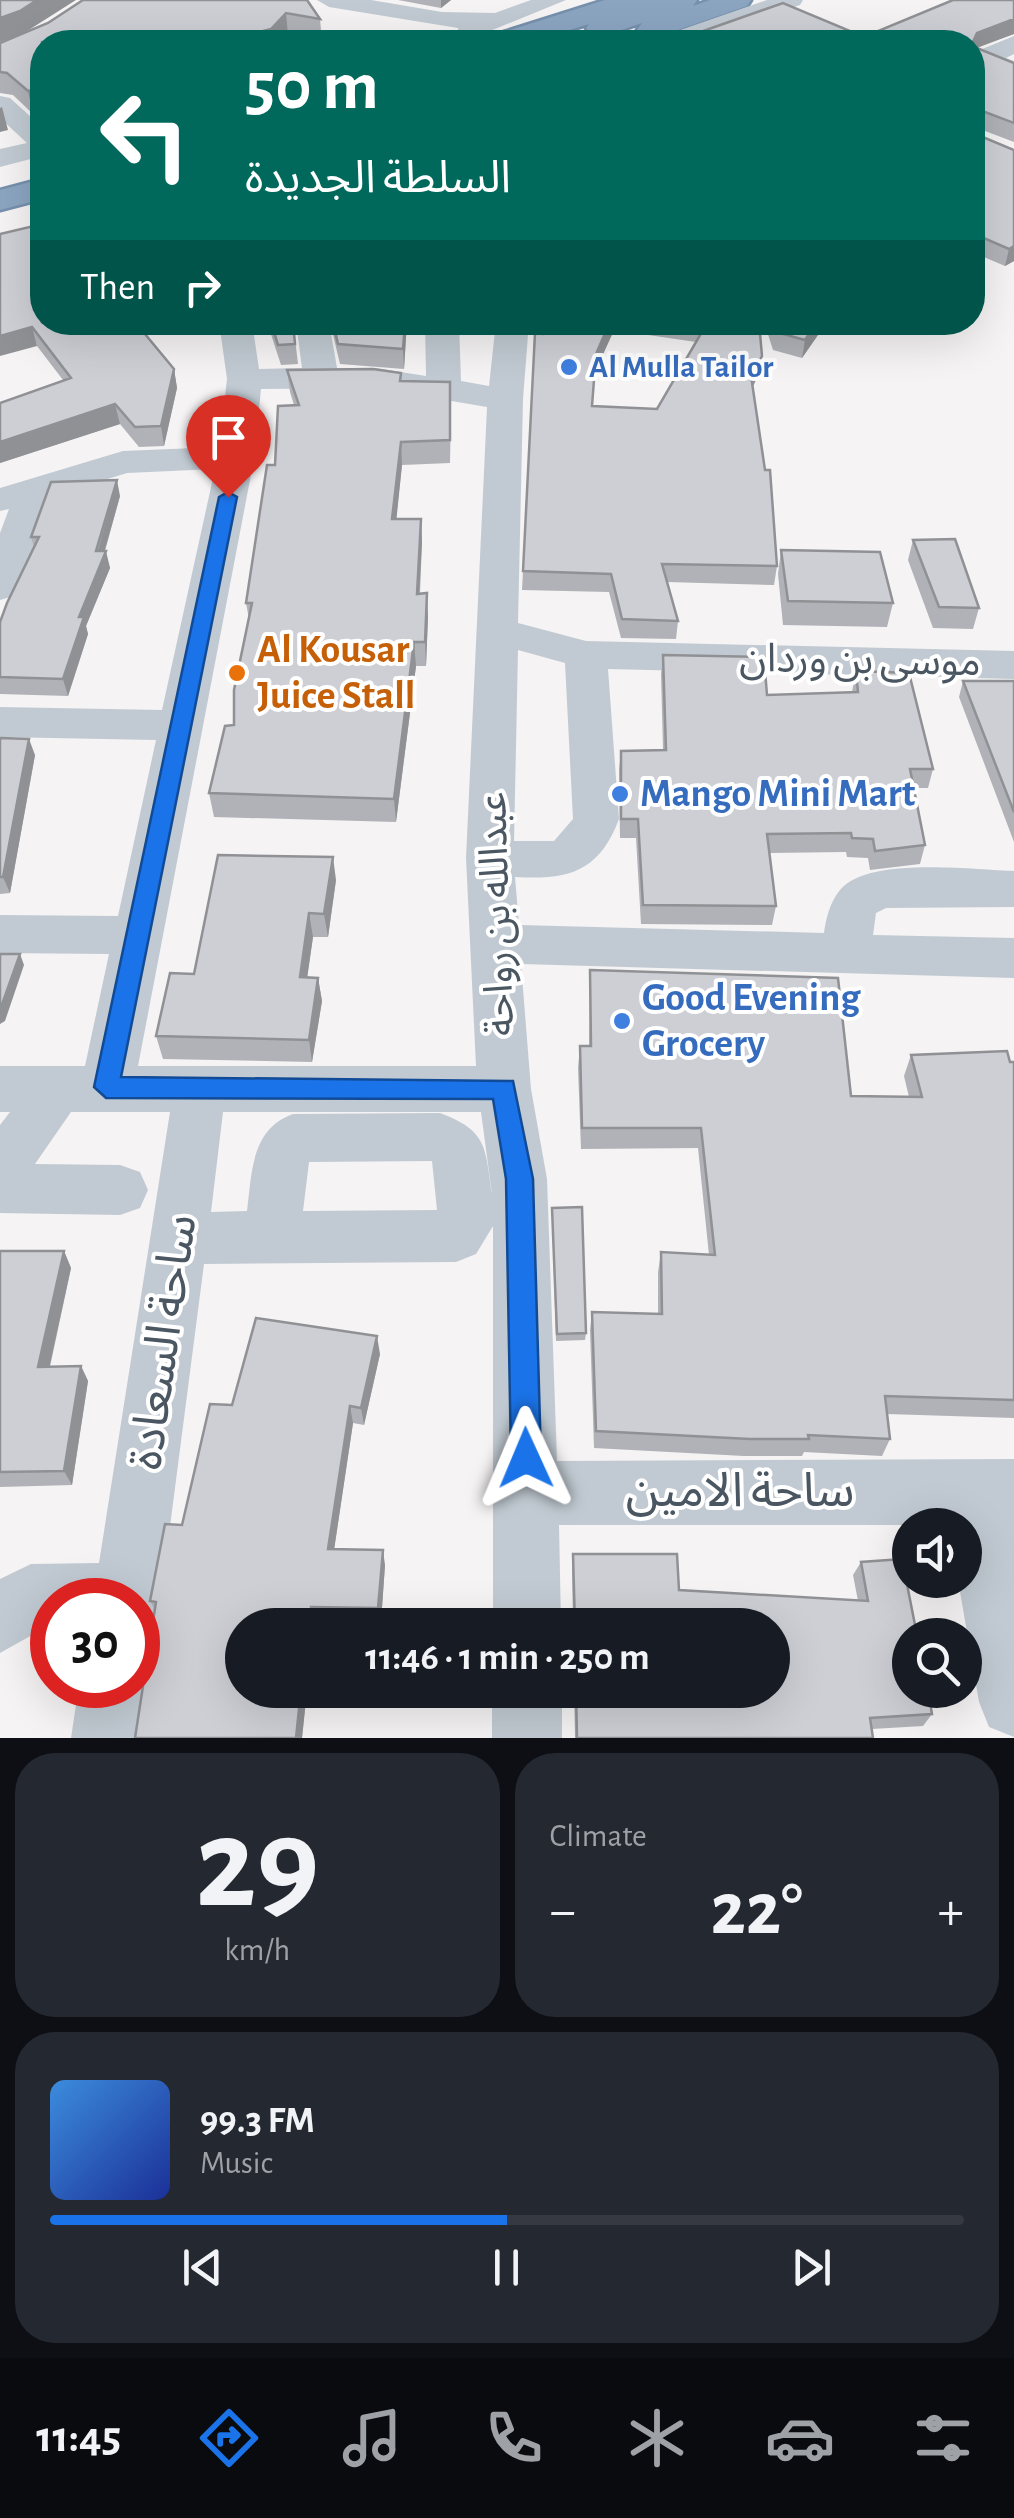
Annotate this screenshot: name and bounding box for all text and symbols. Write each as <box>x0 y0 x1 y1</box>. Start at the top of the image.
text: 50 m <box>245 52 379 122</box>
icon: left <box>80 70 210 200</box>
text: السلطة الجديدة <box>245 156 511 201</box>
icon: right <box>175 260 230 315</box>
text: Then <box>80 269 155 307</box>
place label: Al Mulla Tailor <box>589 351 773 383</box>
marker: Al Mulla Tailor <box>558 356 580 378</box>
pin <box>186 395 271 498</box>
icon: arrive <box>201 410 256 465</box>
place label: Al Kousar Juice Stall <box>257 630 415 716</box>
street label: موسى بن وردان <box>739 639 981 685</box>
marker: Al Kousar Juice Stall <box>226 662 248 684</box>
place label: Mango Mini Mart <box>640 774 916 814</box>
marker: Mango Mini Mart <box>609 783 631 805</box>
street label: عبدالله بن رواحة <box>473 791 523 1037</box>
place label: Good Evening Grocery <box>642 978 861 1064</box>
marker: Good Evening Grocery <box>611 1010 633 1032</box>
street label: ساحة السعادة <box>122 1211 206 1473</box>
position arrow <box>474 1406 578 1510</box>
street label: ساحة الامين <box>626 1468 854 1517</box>
map controls <box>892 1508 982 1708</box>
button: sound <box>892 1508 982 1598</box>
speed limit sign: 30 <box>30 1578 160 1708</box>
button: search <box>892 1618 982 1708</box>
text: 11:46 · 1 min · 250 m <box>365 1639 650 1677</box>
text: 29 <box>195 1801 319 1931</box>
text: Climate <box>550 1820 647 1852</box>
text: 22° <box>710 1873 803 1948</box>
text: − <box>550 1884 576 1939</box>
text: + <box>938 1884 964 1939</box>
text: km/h <box>224 1934 290 1966</box>
text: 99.3 FM <box>200 2102 315 2140</box>
text: Music <box>200 2147 273 2179</box>
icon: previous <box>175 2240 230 2295</box>
icon: pause <box>479 2240 534 2295</box>
icon: next <box>784 2240 839 2295</box>
icon: directions <box>194 2403 264 2473</box>
icon: music <box>337 2403 407 2473</box>
icon: phone <box>479 2403 549 2473</box>
icon: climate <box>622 2403 692 2473</box>
icon: car <box>765 2403 835 2473</box>
icon: filters <box>908 2403 978 2473</box>
text: 11:45 <box>36 2415 121 2460</box>

